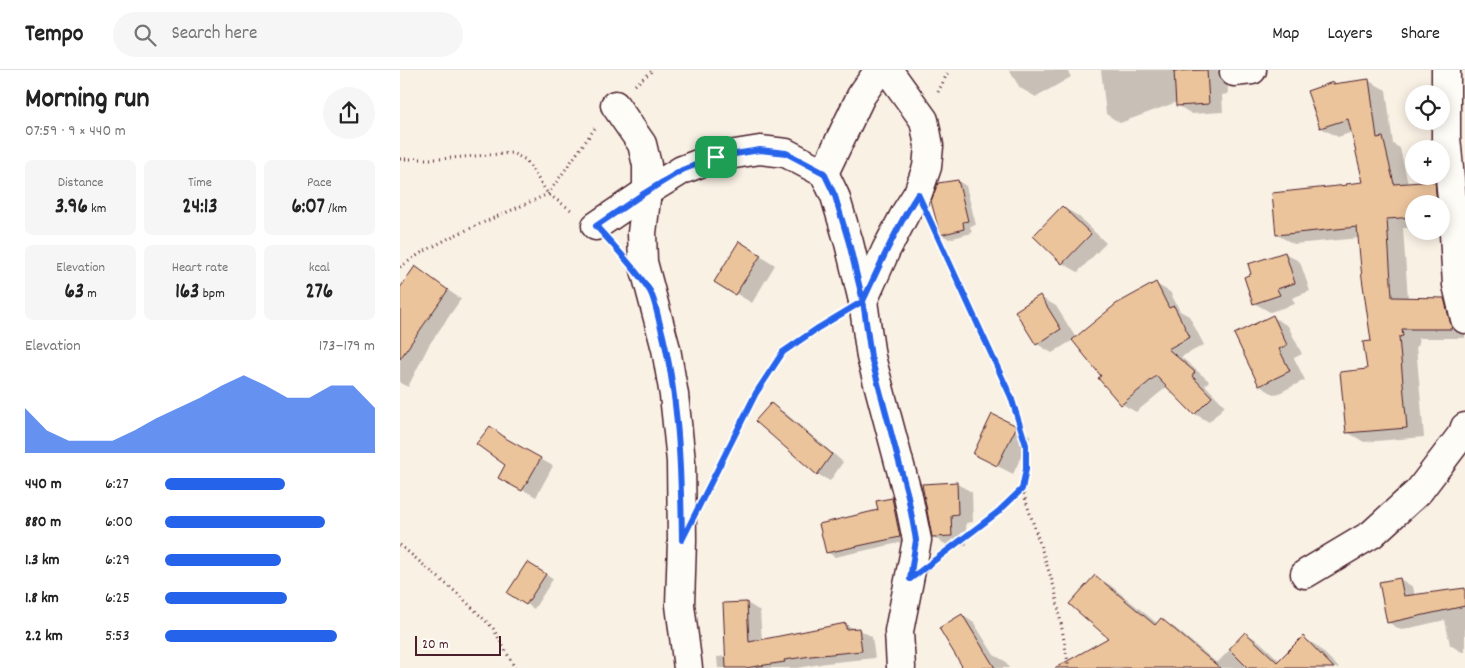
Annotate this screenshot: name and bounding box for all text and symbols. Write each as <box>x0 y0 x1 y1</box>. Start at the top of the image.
search box <box>113 12 463 57</box>
text: Tempo <box>25 18 83 52</box>
icon: search <box>131 21 159 49</box>
text: Search here <box>171 21 257 48</box>
text: Map <box>1272 22 1299 47</box>
text: Layers <box>1327 22 1373 47</box>
text: Share <box>1401 22 1440 47</box>
text: Morning run <box>25 81 149 121</box>
map controls <box>1405 85 1450 240</box>
button: locate <box>1405 85 1450 130</box>
button: share <box>323 87 375 139</box>
text: 07:59 · 9 × 440 m <box>25 120 126 143</box>
pin <box>695 136 737 178</box>
button: + <box>1405 140 1450 185</box>
icon: arrive <box>702 143 730 171</box>
text: Distance <box>58 173 104 193</box>
text: Time <box>188 173 212 193</box>
text: Pace <box>307 173 332 193</box>
text: 3.96 <box>55 193 88 223</box>
text: 24:13 <box>182 193 218 223</box>
text: 6:07 <box>291 193 325 223</box>
button: − <box>1405 195 1450 240</box>
text: km <box>88 199 106 219</box>
text: /km <box>325 199 347 219</box>
text: Elevation <box>56 258 105 278</box>
text: Heart rate <box>172 258 228 278</box>
text: kcal <box>309 258 330 278</box>
text: 63 <box>64 278 84 308</box>
text: 163 <box>175 278 199 308</box>
text: 276 <box>306 278 333 308</box>
text: m <box>84 284 97 304</box>
text: bpm <box>199 284 225 304</box>
text: Elevation <box>25 335 81 358</box>
text: 173–179 m <box>319 335 375 358</box>
text: 440 m <box>25 473 62 496</box>
text: 6:27 <box>105 473 129 496</box>
text: 880 m <box>25 511 61 534</box>
text: 6:00 <box>105 511 133 534</box>
text: 1.3 km <box>25 549 59 572</box>
text: 6:29 <box>105 549 130 572</box>
text: 1.8 km <box>25 587 59 610</box>
text: 6:25 <box>105 587 130 610</box>
text: 2.2 km <box>25 625 63 648</box>
text: 5:53 <box>105 625 130 648</box>
scale bar <box>415 633 501 656</box>
text: 20 m <box>422 635 449 655</box>

